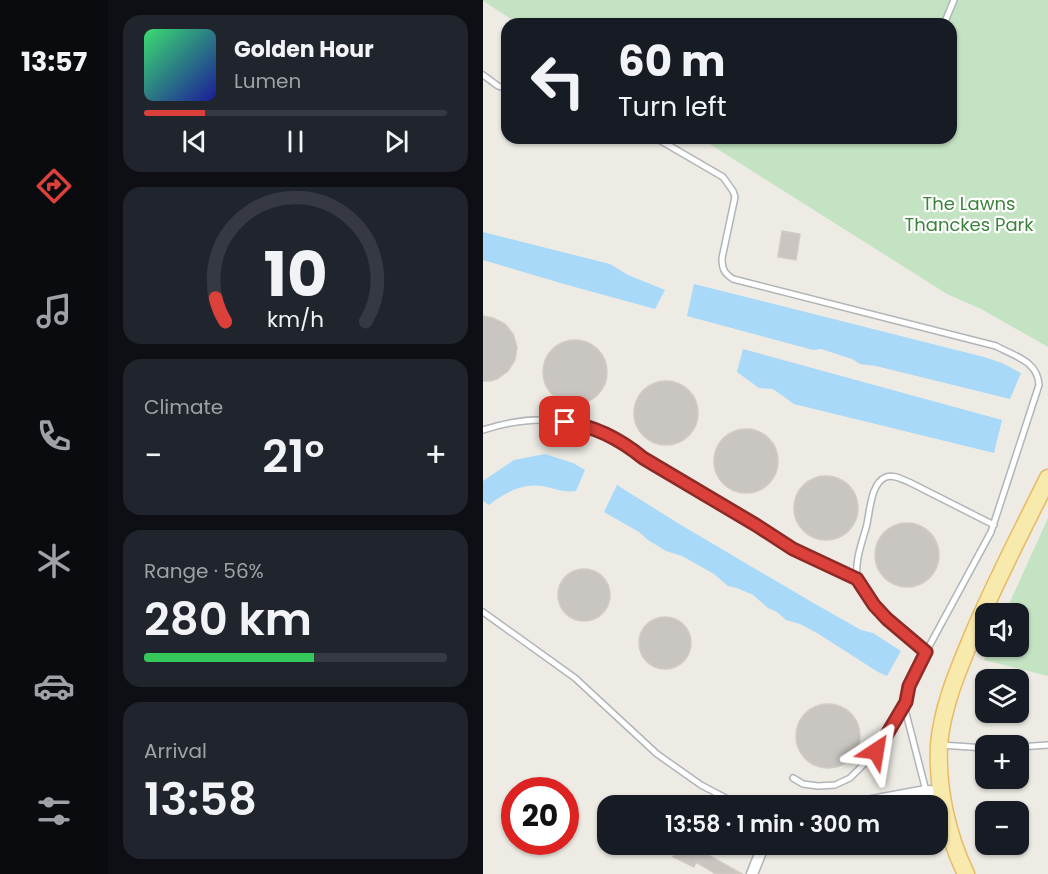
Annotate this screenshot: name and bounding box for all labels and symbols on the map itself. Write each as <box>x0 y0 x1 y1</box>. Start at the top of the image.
park label: The Lawns Thanckes Park <box>904 191 1034 237</box>
pin <box>539 396 590 447</box>
position arrow <box>844 719 908 783</box>
speed limit sign: 20 <box>501 777 579 855</box>

